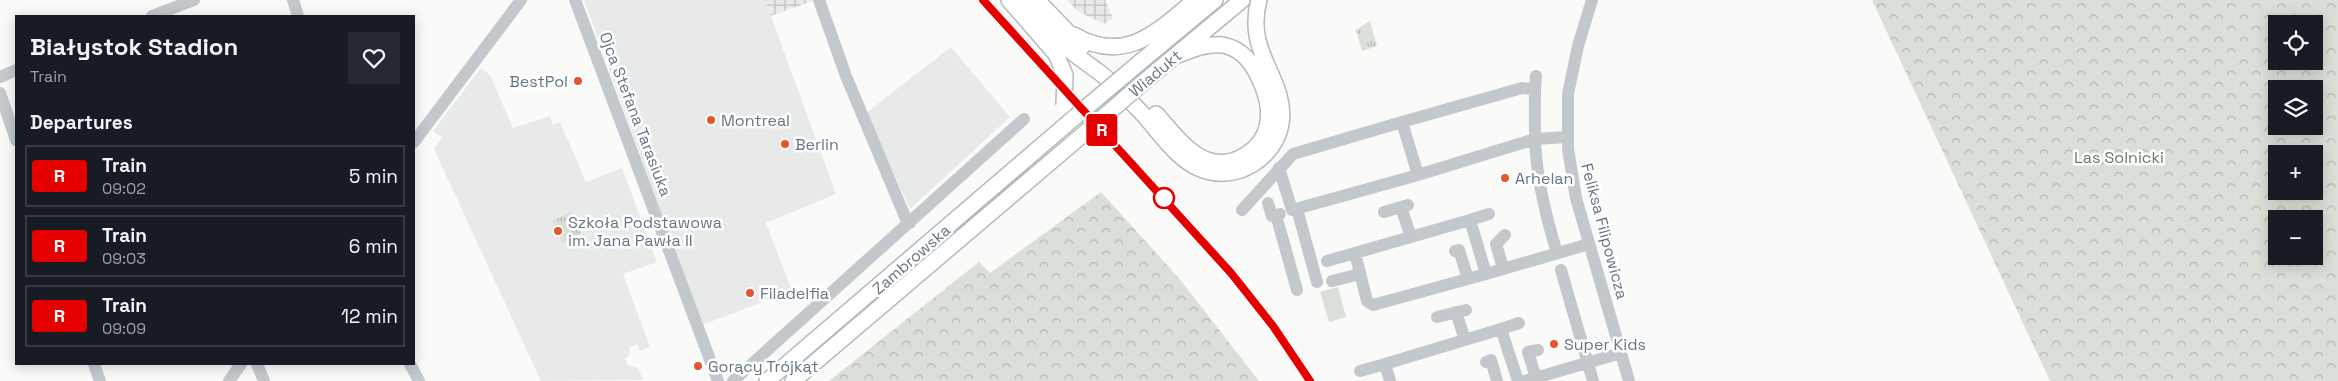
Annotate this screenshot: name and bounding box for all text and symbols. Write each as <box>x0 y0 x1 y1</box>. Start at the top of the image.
map controls <box>2268 15 2323 265</box>
button: locate <box>2268 15 2323 70</box>
street label: Ojca Stefana Tarasiuka <box>595 29 677 199</box>
text: Białystok Stadion <box>30 31 238 62</box>
button: heart <box>348 32 400 84</box>
street label: Wiadukt <box>1124 45 1186 102</box>
text: Train <box>30 66 67 87</box>
place label: BestPol <box>509 71 568 92</box>
marker: BestPol <box>572 75 584 87</box>
button: layers <box>2268 80 2323 135</box>
text: Departures <box>30 110 133 135</box>
place label: Montreal <box>721 110 790 131</box>
marker: Montreal <box>705 114 717 126</box>
line badge: R <box>1086 114 1118 146</box>
text: R <box>1096 118 1108 141</box>
place label: Berlin <box>795 134 839 155</box>
marker: Berlin <box>779 138 791 150</box>
button: + <box>2268 145 2323 200</box>
park label: Las Solnicki <box>2074 147 2164 168</box>
text: Train <box>102 153 147 178</box>
street label: Feliksa Filipowicza <box>1576 161 1633 301</box>
text: R <box>54 164 65 187</box>
text: 5 min <box>349 164 398 189</box>
place label: Arhelan <box>1515 168 1573 189</box>
marker: Arhelan <box>1499 172 1511 184</box>
text: 09:02 <box>102 178 146 199</box>
unlabelled marker <box>1153 187 1175 209</box>
button: − <box>2268 210 2323 265</box>
place label: Szkoła Podstawowa im. Jana Pawła II <box>568 212 722 251</box>
street label: Zambrowska <box>868 220 955 299</box>
text: Train <box>102 223 147 248</box>
marker: Szkoła Podstawowa im. Jana Pawła II <box>552 225 564 237</box>
text: R <box>54 234 65 257</box>
text: 6 min <box>349 234 398 259</box>
text: 09:03 <box>102 248 146 269</box>
place label: Filadelfia <box>760 283 829 304</box>
marker: Filadelfia <box>744 287 756 299</box>
text: Train <box>102 293 147 318</box>
text: R <box>54 304 65 327</box>
text: 12 min <box>341 304 398 329</box>
text: 09:09 <box>102 318 146 339</box>
place label: Super Kids <box>1564 334 1646 355</box>
marker: Super Kids <box>1548 338 1560 350</box>
place label: Gorący Trójkąt <box>708 356 819 377</box>
marker: Gorący Trójkąt <box>692 360 704 372</box>

